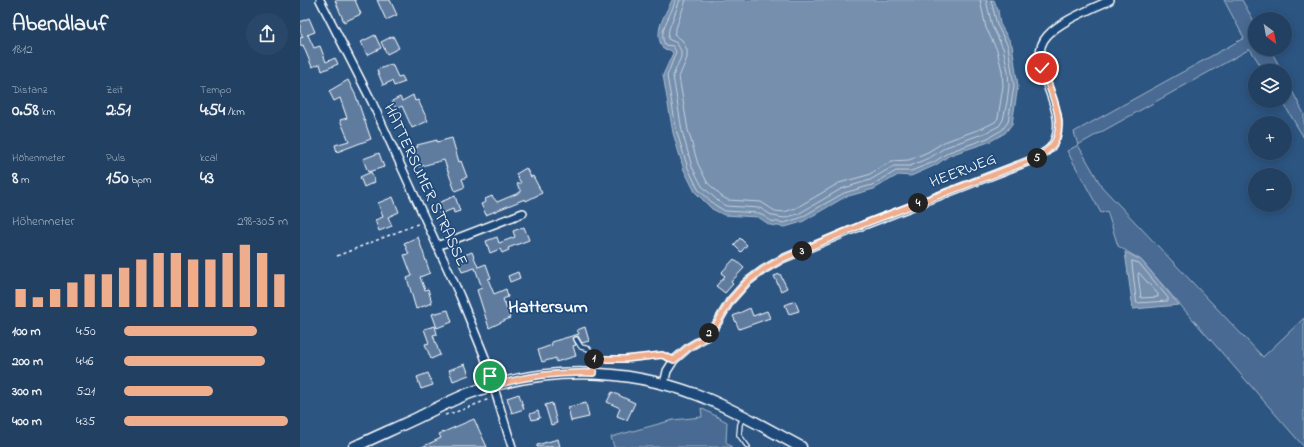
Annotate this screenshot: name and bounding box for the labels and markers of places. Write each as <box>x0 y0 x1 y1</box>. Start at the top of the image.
pin <box>1025 51 1059 85</box>
pin: 5 <box>1027 148 1047 168</box>
pin: 4 <box>908 193 928 213</box>
pin: 3 <box>792 241 812 261</box>
pin: 2 <box>699 323 719 343</box>
pin: 1 <box>584 349 604 369</box>
pin <box>473 359 507 393</box>

